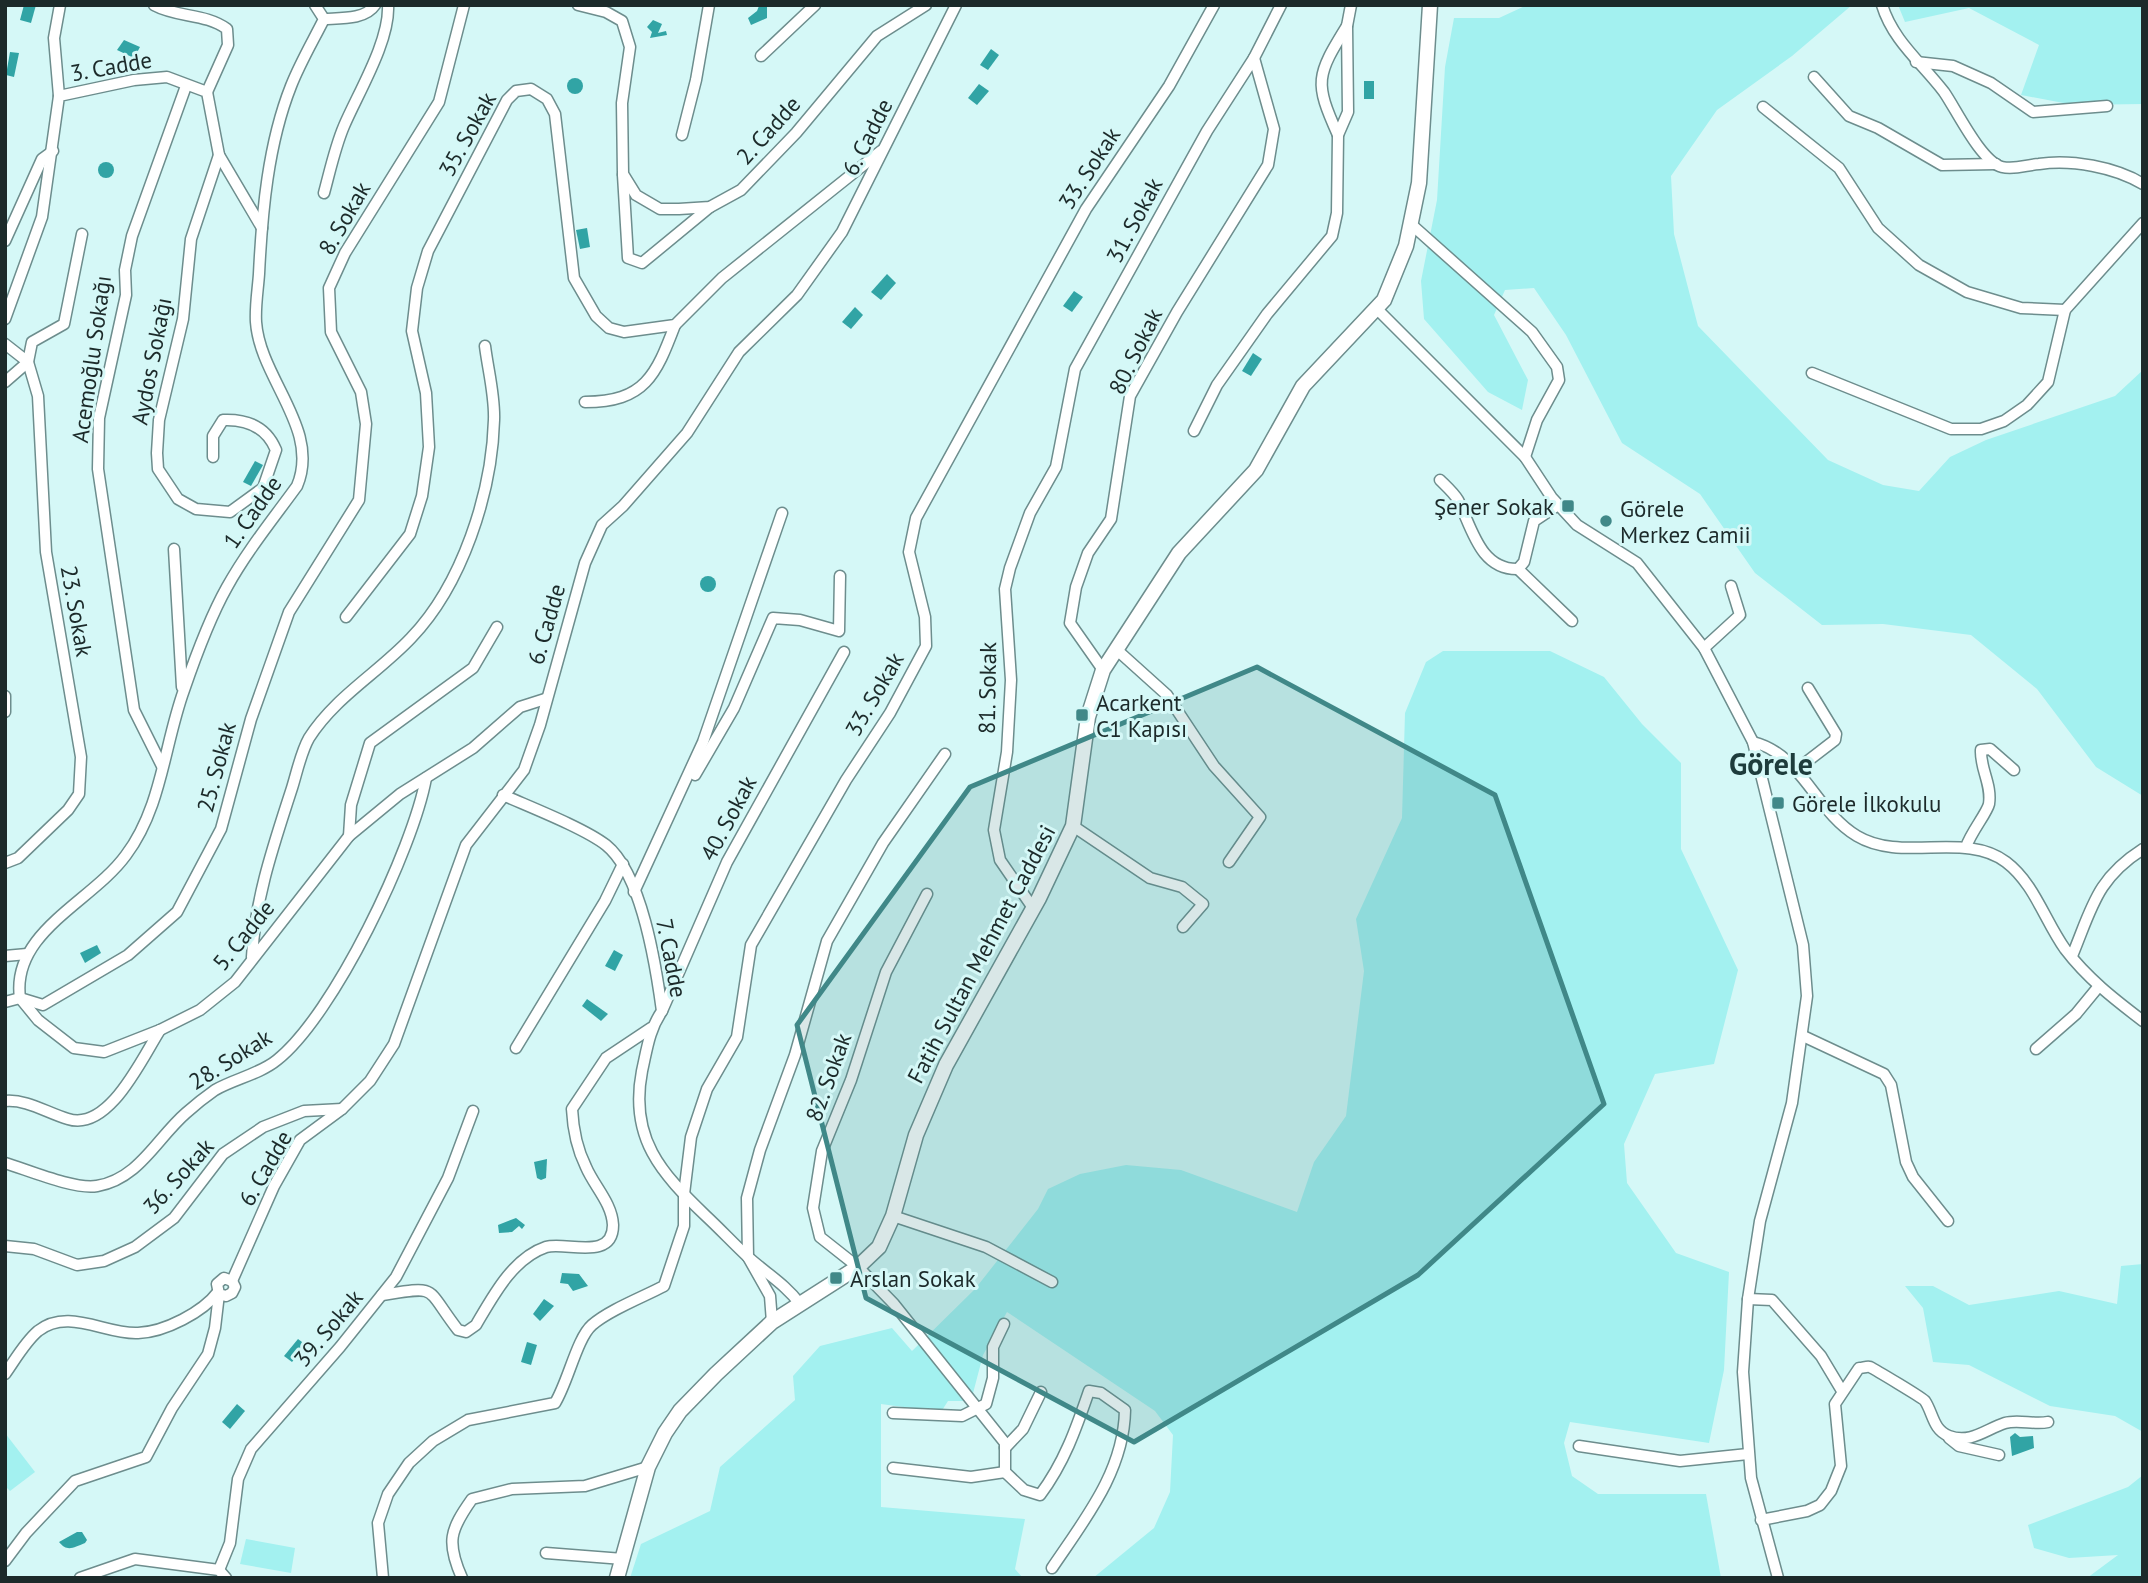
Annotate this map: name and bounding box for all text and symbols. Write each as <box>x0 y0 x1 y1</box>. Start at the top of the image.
street label: 3. Cadde <box>68 45 154 87</box>
street label: 35. Sokak <box>432 87 502 181</box>
street label: 2. Cadde <box>730 90 806 170</box>
street label: 6. Cadde <box>835 94 899 180</box>
street label: 33. Sokak <box>1052 121 1126 215</box>
street label: 31. Sokak <box>1100 172 1168 268</box>
street label: 8. Sokak <box>311 176 377 260</box>
street label: Acemoğlu Sokağı <box>65 273 117 445</box>
street label: Aydos Sokağı <box>124 295 178 427</box>
street label: 80. Sokak <box>1102 303 1168 399</box>
street label: 1. Cadde <box>216 470 288 554</box>
place label: Şener Sokak <box>1434 492 1554 521</box>
place label: Görele Merkez Camii <box>1620 494 1751 549</box>
marker: Şener Sokak <box>1560 498 1576 514</box>
marker: Görele Merkez Camii <box>1598 513 1614 529</box>
street label: 23. Sokak <box>55 563 99 659</box>
street label: 6. Cadde <box>521 580 571 668</box>
street label: 81. Sokak <box>972 642 1002 734</box>
street label: 33. Sokak <box>838 647 910 741</box>
place label: Acarkent C1 Kapısı <box>1096 688 1187 743</box>
marker: Acarkent C1 Kapısı <box>1074 707 1090 723</box>
street label: 25. Sokak <box>190 719 242 815</box>
district label: Görele <box>1729 744 1813 783</box>
street label: 40. Sokak <box>694 770 762 866</box>
place label: Görele İlkokulu <box>1792 789 1941 818</box>
marker: Görele İlkokulu <box>1770 795 1786 811</box>
street label: Fatih Sultan Mehmet Caddesi <box>900 820 1062 1088</box>
street label: 5. Cadde <box>206 894 280 976</box>
street label: 7. Cadde <box>650 916 694 1000</box>
street label: 28. Sokak <box>183 1022 277 1096</box>
street label: 82. Sokak <box>799 1029 857 1125</box>
street label: 6. Cadde <box>232 1125 298 1211</box>
street label: 36. Sokak <box>136 1132 220 1220</box>
place label: Arslan Sokak <box>850 1264 976 1293</box>
marker: Arslan Sokak <box>828 1270 844 1286</box>
street label: 39. Sokak <box>287 1283 369 1373</box>

